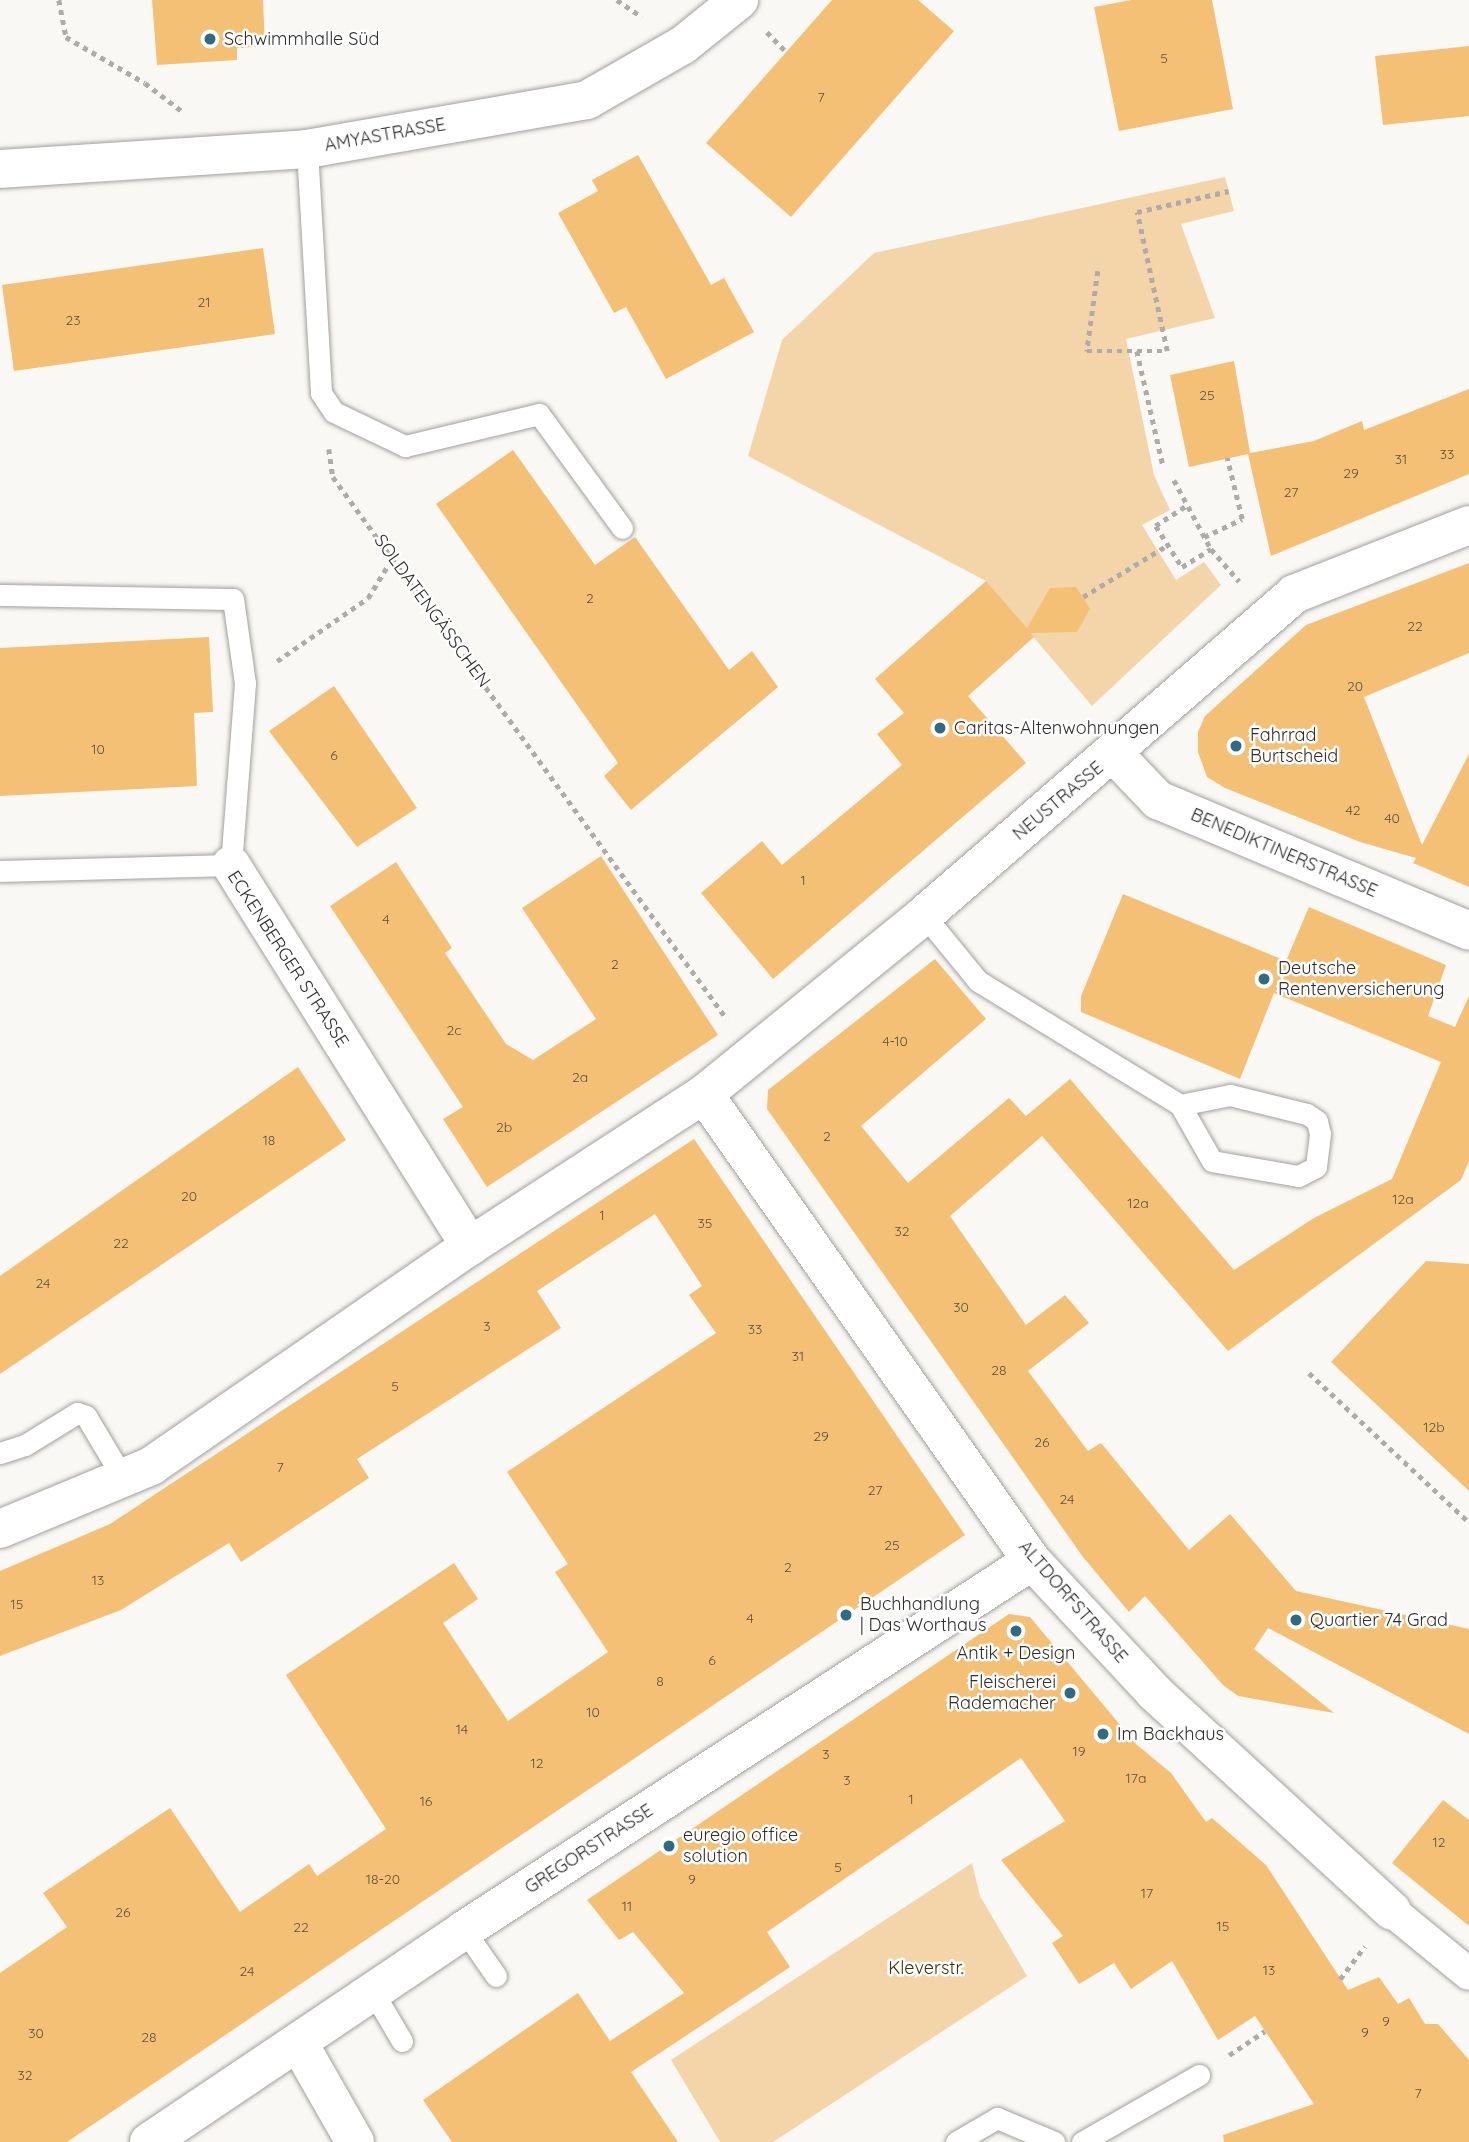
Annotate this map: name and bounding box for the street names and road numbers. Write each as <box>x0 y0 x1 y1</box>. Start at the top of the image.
street label: AMYASTRASSE <box>323 114 447 156</box>
street label: SOLDATENGÄSSCHEN <box>369 530 495 692</box>
street label: NEUSTRASSE <box>1008 757 1108 845</box>
street label: BENEDIKTINERSTRASSE <box>1187 804 1381 902</box>
street label: ECKENBERGER STRASSE <box>223 867 353 1051</box>
street label: ALTDORFSTRASSE <box>1014 1536 1132 1668</box>
street label: GREGORSTRASSE <box>521 1800 657 1898</box>

